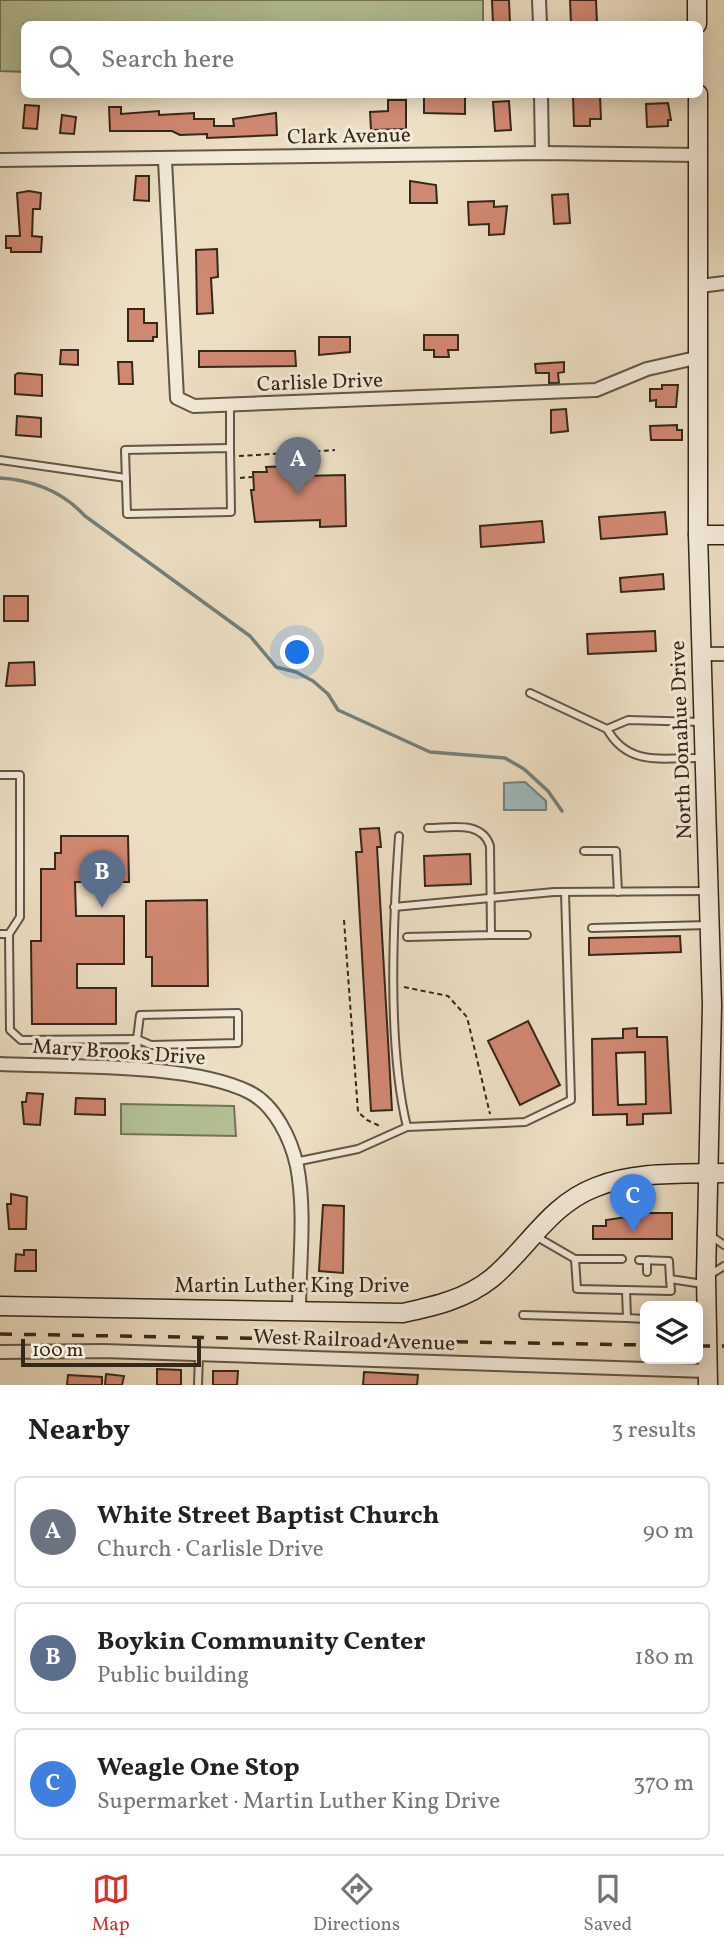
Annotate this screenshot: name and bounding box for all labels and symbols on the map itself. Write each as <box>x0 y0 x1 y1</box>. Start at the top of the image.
street label: Clark Avenue <box>287 121 411 153</box>
street label: Carlisle Drive <box>256 366 384 400</box>
pin: A <box>275 437 321 495</box>
your location <box>280 635 314 669</box>
street label: North Donahue Drive <box>664 640 700 840</box>
pin: B <box>79 850 125 908</box>
street label: Mary Brooks Drive <box>31 1032 207 1074</box>
pin: C <box>610 1174 656 1232</box>
street label: Martin Luther King Drive <box>175 1272 410 1301</box>
street label: West Railroad Avenue <box>252 1323 456 1359</box>
scale bar <box>21 1336 201 1368</box>

